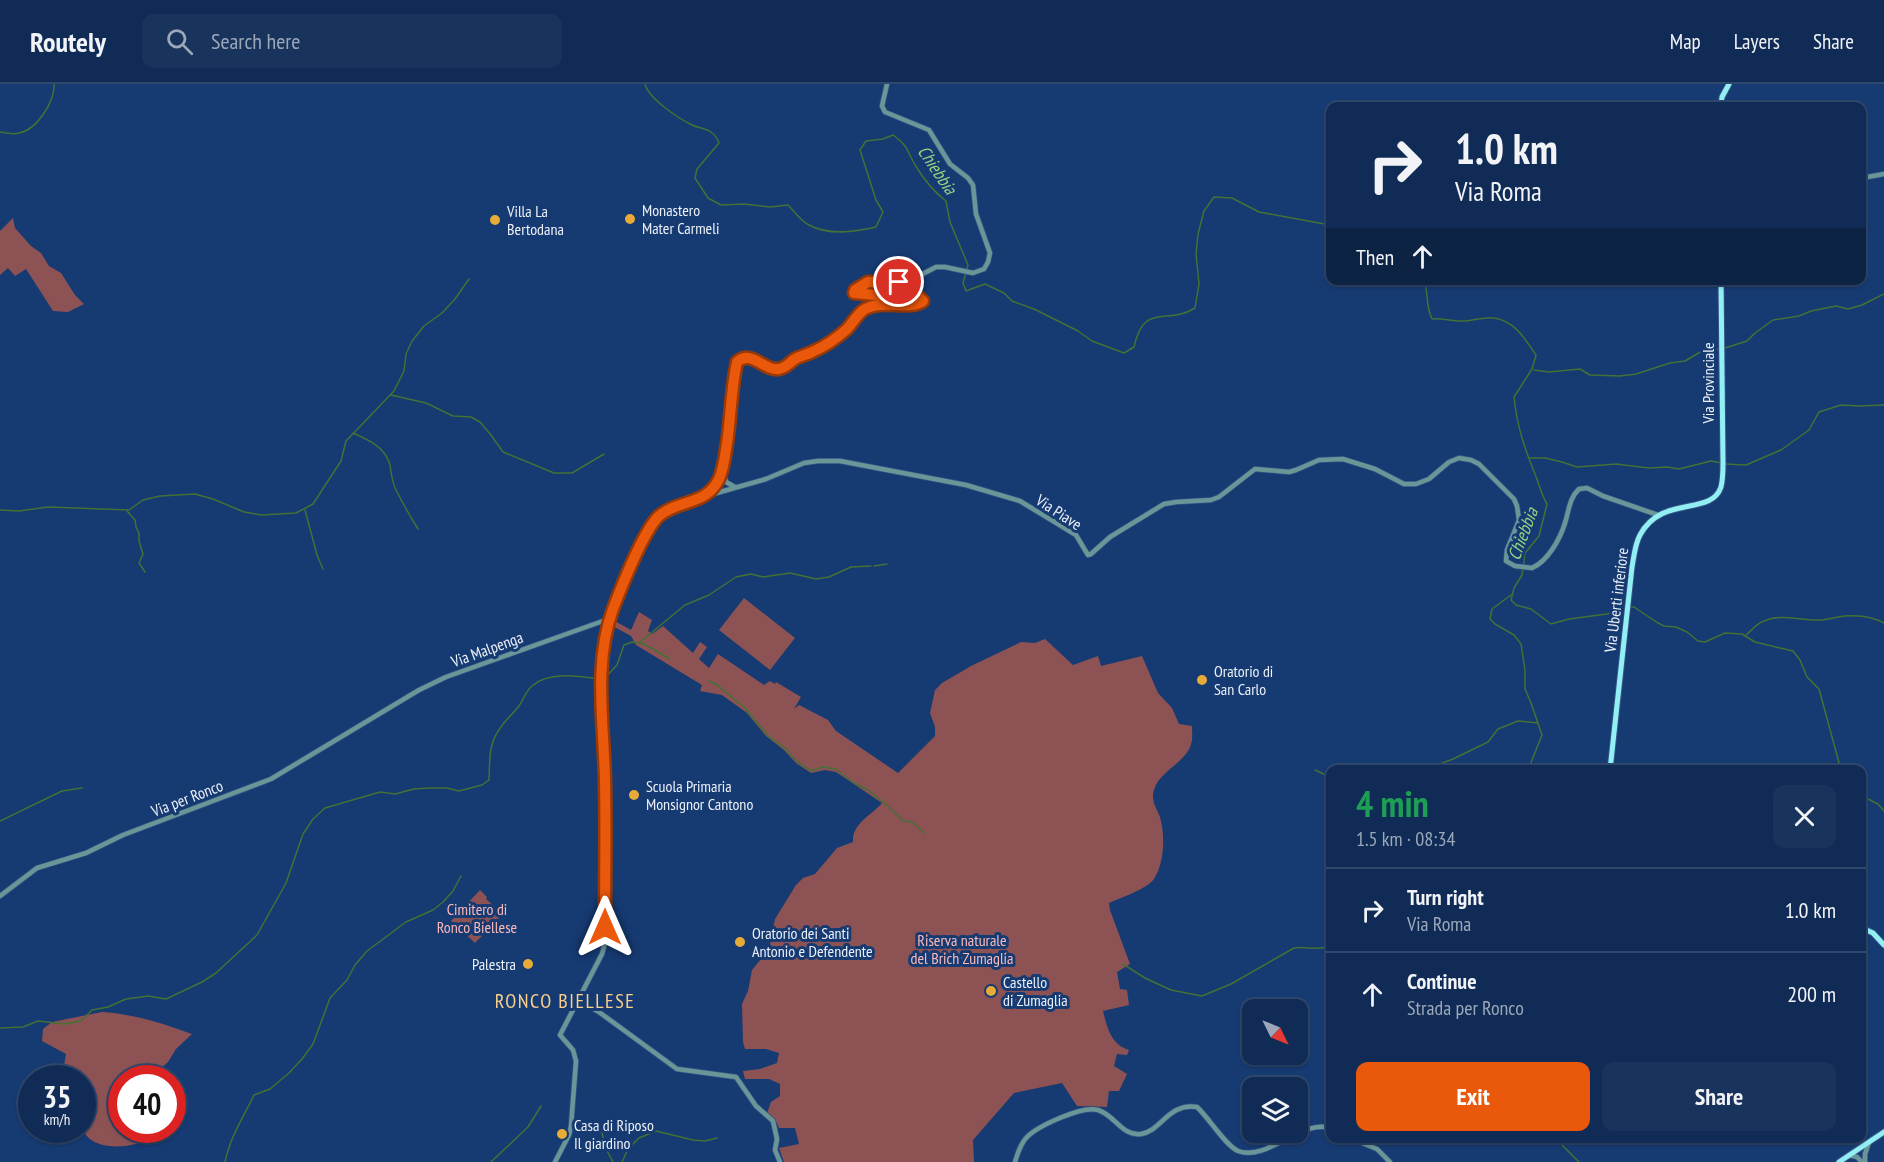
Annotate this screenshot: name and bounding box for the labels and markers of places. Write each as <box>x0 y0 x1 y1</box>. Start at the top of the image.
place label: Monastero Mater Carmeli <box>642 200 719 238</box>
place label: Villa La Bertodana <box>506 201 564 239</box>
marker: Monastero Mater Carmeli <box>623 212 637 226</box>
marker: Villa La Bertodana <box>488 213 502 227</box>
pin <box>873 256 924 307</box>
place label: Oratorio di San Carlo <box>1214 661 1273 699</box>
marker: Oratorio di San Carlo <box>1195 673 1209 687</box>
place label: Scuola Primaria Monsignor Cantono <box>646 776 753 814</box>
marker: Scuola Primaria Monsignor Cantono <box>627 788 641 802</box>
place label: Oratorio dei Santi Antonio e Defendente <box>752 923 873 961</box>
marker: Oratorio dei Santi Antonio e Defendente <box>733 935 747 949</box>
place label: Palestra <box>472 954 516 974</box>
marker: Palestra <box>521 957 535 971</box>
place label: Castello di Zumaglia <box>1003 972 1068 1010</box>
marker: Castello di Zumaglia <box>984 984 998 998</box>
place label: Casa di Riposo Il giardino <box>574 1115 654 1153</box>
marker: Casa di Riposo Il giardino <box>555 1127 569 1141</box>

